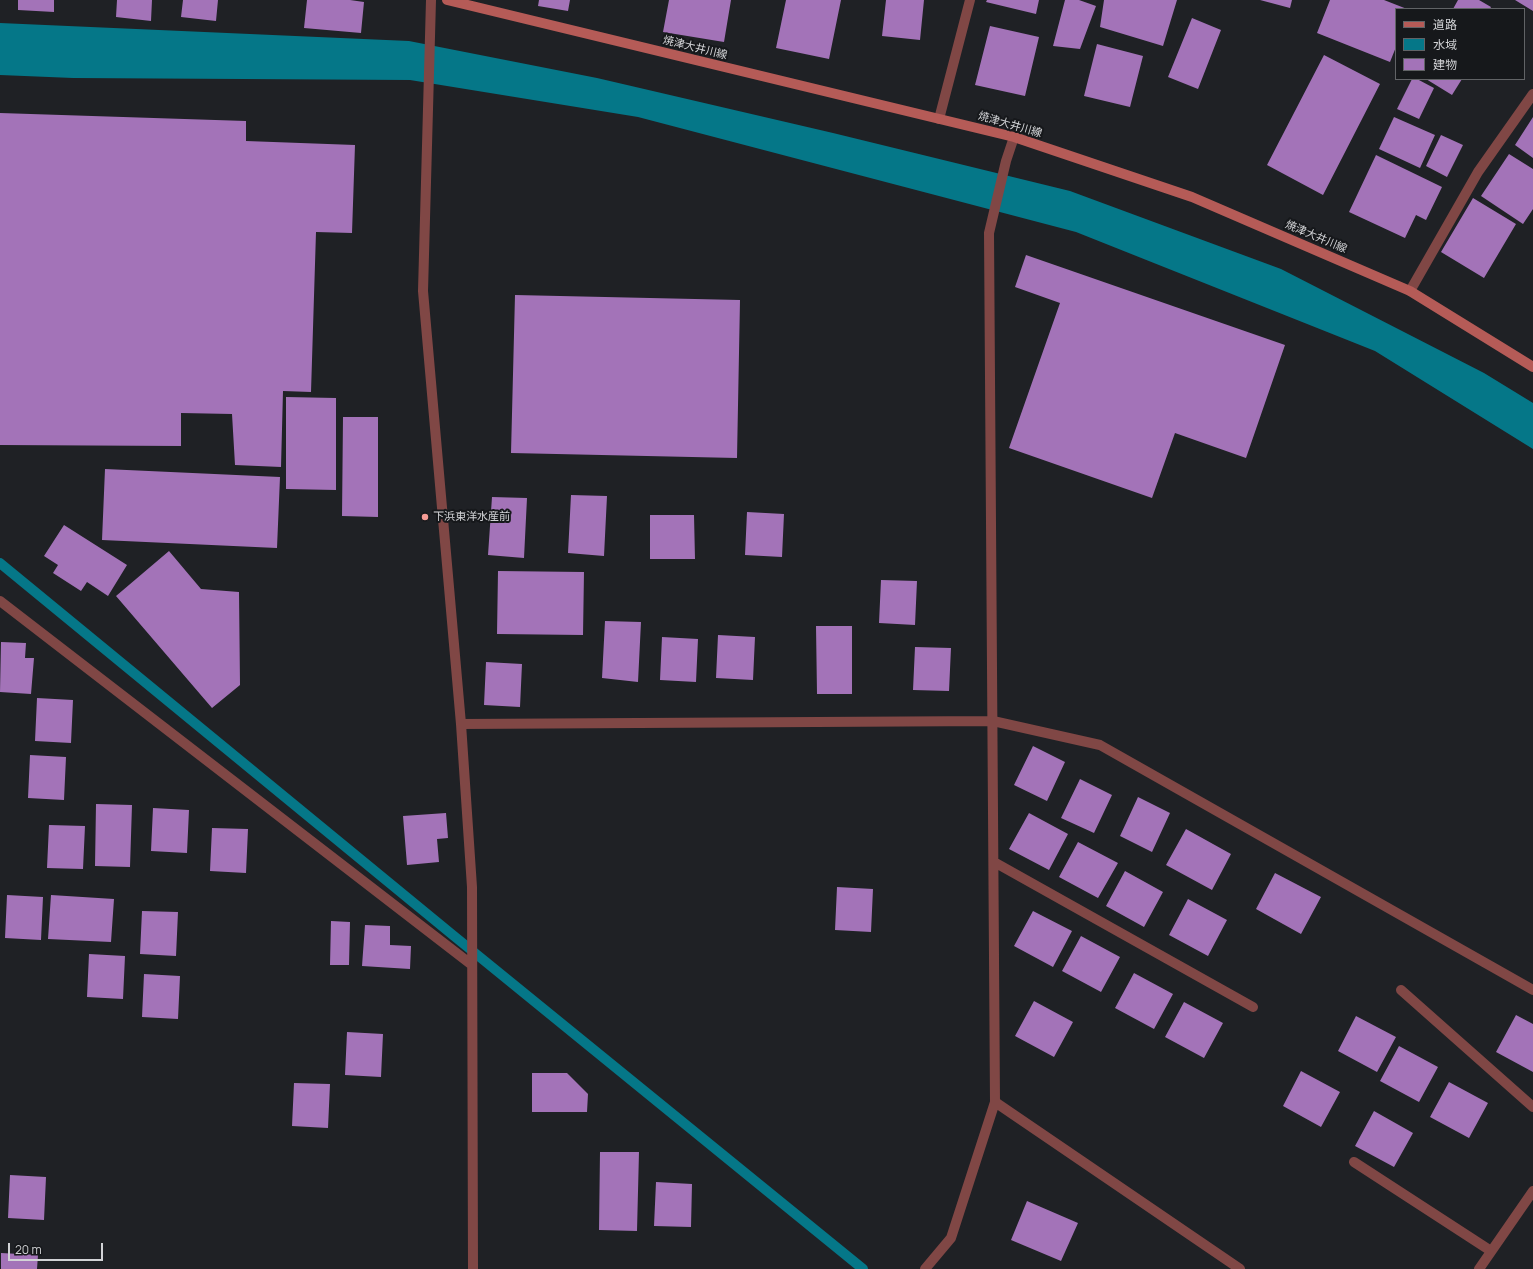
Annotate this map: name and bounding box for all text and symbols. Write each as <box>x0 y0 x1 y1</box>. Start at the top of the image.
legend <box>1395 8 1525 80</box>
text: 道路 <box>1433 16 1457 33</box>
street label: 焼津大井川線 <box>661 34 729 62</box>
text: 水域 <box>1433 36 1457 53</box>
text: 建物 <box>1433 56 1457 73</box>
street label: 焼津大井川線 <box>976 110 1044 140</box>
street label: 焼津大井川線 <box>1283 218 1349 256</box>
place label: 下浜東洋水産前 <box>433 510 510 524</box>
marker: 下浜東洋水産前 <box>420 512 430 522</box>
scale bar <box>10 1235 105 1261</box>
text: 20 m <box>15 1241 42 1258</box>

